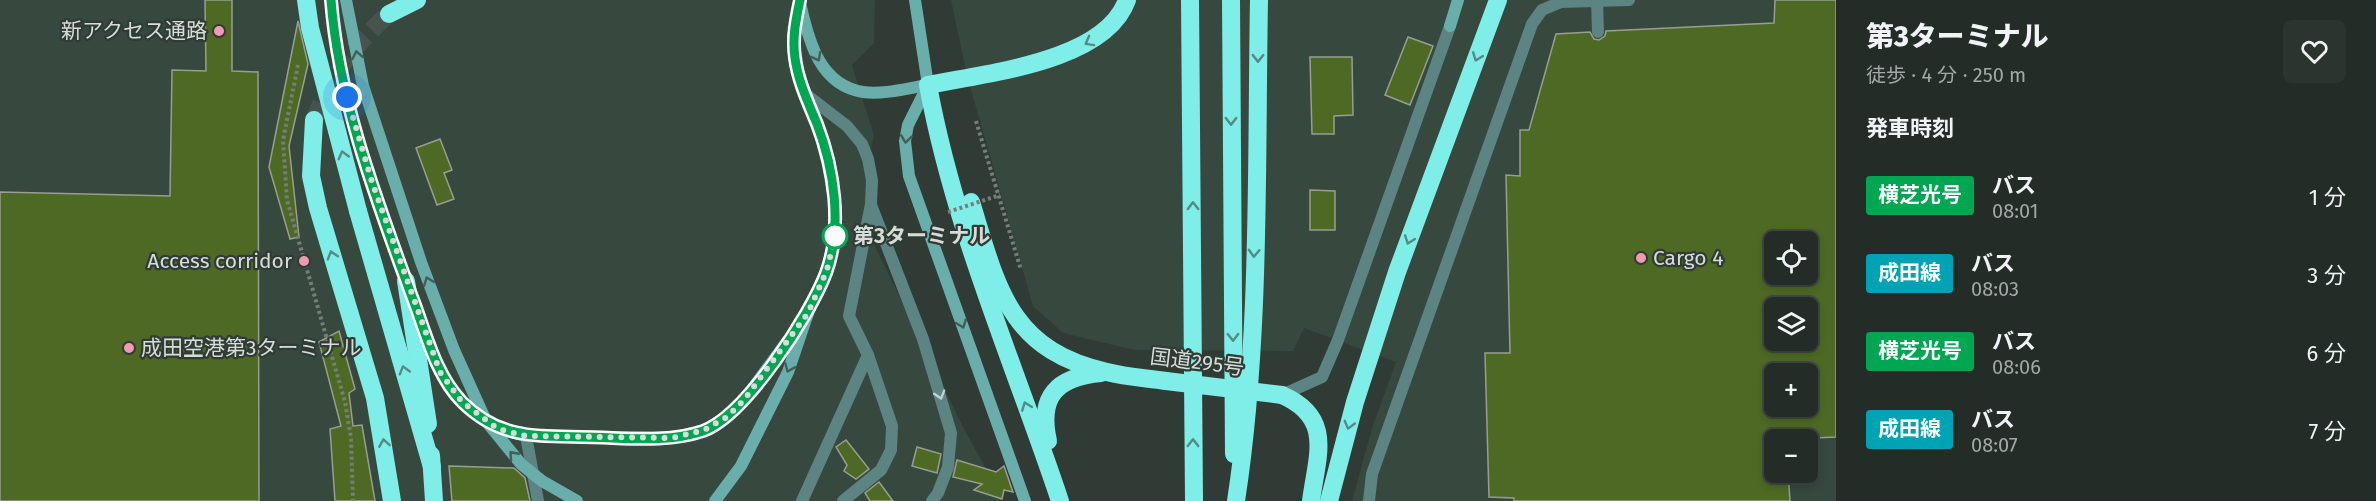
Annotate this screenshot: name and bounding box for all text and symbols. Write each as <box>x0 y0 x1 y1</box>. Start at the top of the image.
place label: 新アクセス通路 <box>61 18 207 44</box>
text: 第3ターミナル <box>1866 20 2049 53</box>
button: heart <box>2283 20 2346 83</box>
marker: 新アクセス通路 <box>212 24 226 38</box>
one-way arrow <box>1085 35 1095 47</box>
one-way arrow <box>351 50 364 60</box>
one-way arrow <box>810 51 821 61</box>
one-way arrow <box>1472 51 1484 62</box>
one-way arrow <box>1252 54 1264 63</box>
text: 徒歩 · 4 分 · 250 m <box>1866 63 2026 87</box>
your location <box>332 82 362 112</box>
text: 発車時刻 <box>1866 115 1954 142</box>
one-way arrow <box>1225 117 1237 126</box>
one-way arrow <box>901 134 913 143</box>
one-way arrow <box>338 150 351 160</box>
text: バス <box>1992 172 2036 199</box>
text: 横芝光号 <box>1878 182 1962 208</box>
text: 1 分 <box>2309 184 2346 211</box>
text: 08:01 <box>1992 199 2038 223</box>
one-way arrow <box>1187 201 1199 210</box>
marker: 第3ターミナル <box>822 223 848 249</box>
place label: 第3ターミナル <box>853 223 990 249</box>
map controls <box>1764 231 1818 483</box>
button: locate <box>1764 231 1818 285</box>
one-way arrow <box>1404 234 1416 245</box>
place label: Cargo 4 <box>1653 245 1723 271</box>
place label: Access corridor <box>147 248 292 274</box>
one-way arrow <box>1248 249 1261 258</box>
one-way arrow <box>327 250 339 261</box>
text: バス <box>1971 250 2015 277</box>
marker: Cargo 4 <box>1634 251 1648 265</box>
marker: Access corridor <box>297 254 311 268</box>
text: 成田線 <box>1878 260 1941 286</box>
text: 3 分 <box>2307 262 2346 289</box>
one-way arrow <box>422 276 435 287</box>
text: 08:03 <box>1971 277 2019 301</box>
button: layers <box>1764 297 1818 351</box>
one-way arrow <box>954 318 967 329</box>
text: バス <box>1992 328 2036 355</box>
one-way arrow <box>1227 333 1239 342</box>
place label: 成田空港第3ターミナル <box>141 335 361 361</box>
text: 横芝光号 <box>1878 338 1962 364</box>
text: 6 分 <box>2306 340 2346 367</box>
marker: 成田空港第3ターミナル <box>122 341 136 355</box>
street label: 国道295号 <box>1148 343 1246 381</box>
text: 08:06 <box>1992 355 2041 379</box>
one-way arrow <box>784 362 796 373</box>
button: + <box>1764 363 1818 417</box>
one-way arrow <box>399 365 411 376</box>
one-way arrow <box>933 389 945 400</box>
one-way arrow <box>1021 402 1033 413</box>
text: バス <box>1971 406 2015 433</box>
text: 成田線 <box>1878 416 1941 442</box>
text: 7 分 <box>2308 418 2346 445</box>
one-way arrow <box>1343 420 1356 430</box>
button: − <box>1764 429 1818 483</box>
text: 08:07 <box>1971 433 2018 457</box>
one-way arrow <box>378 438 391 448</box>
one-way arrow <box>1187 438 1199 447</box>
one-way arrow <box>509 451 520 462</box>

